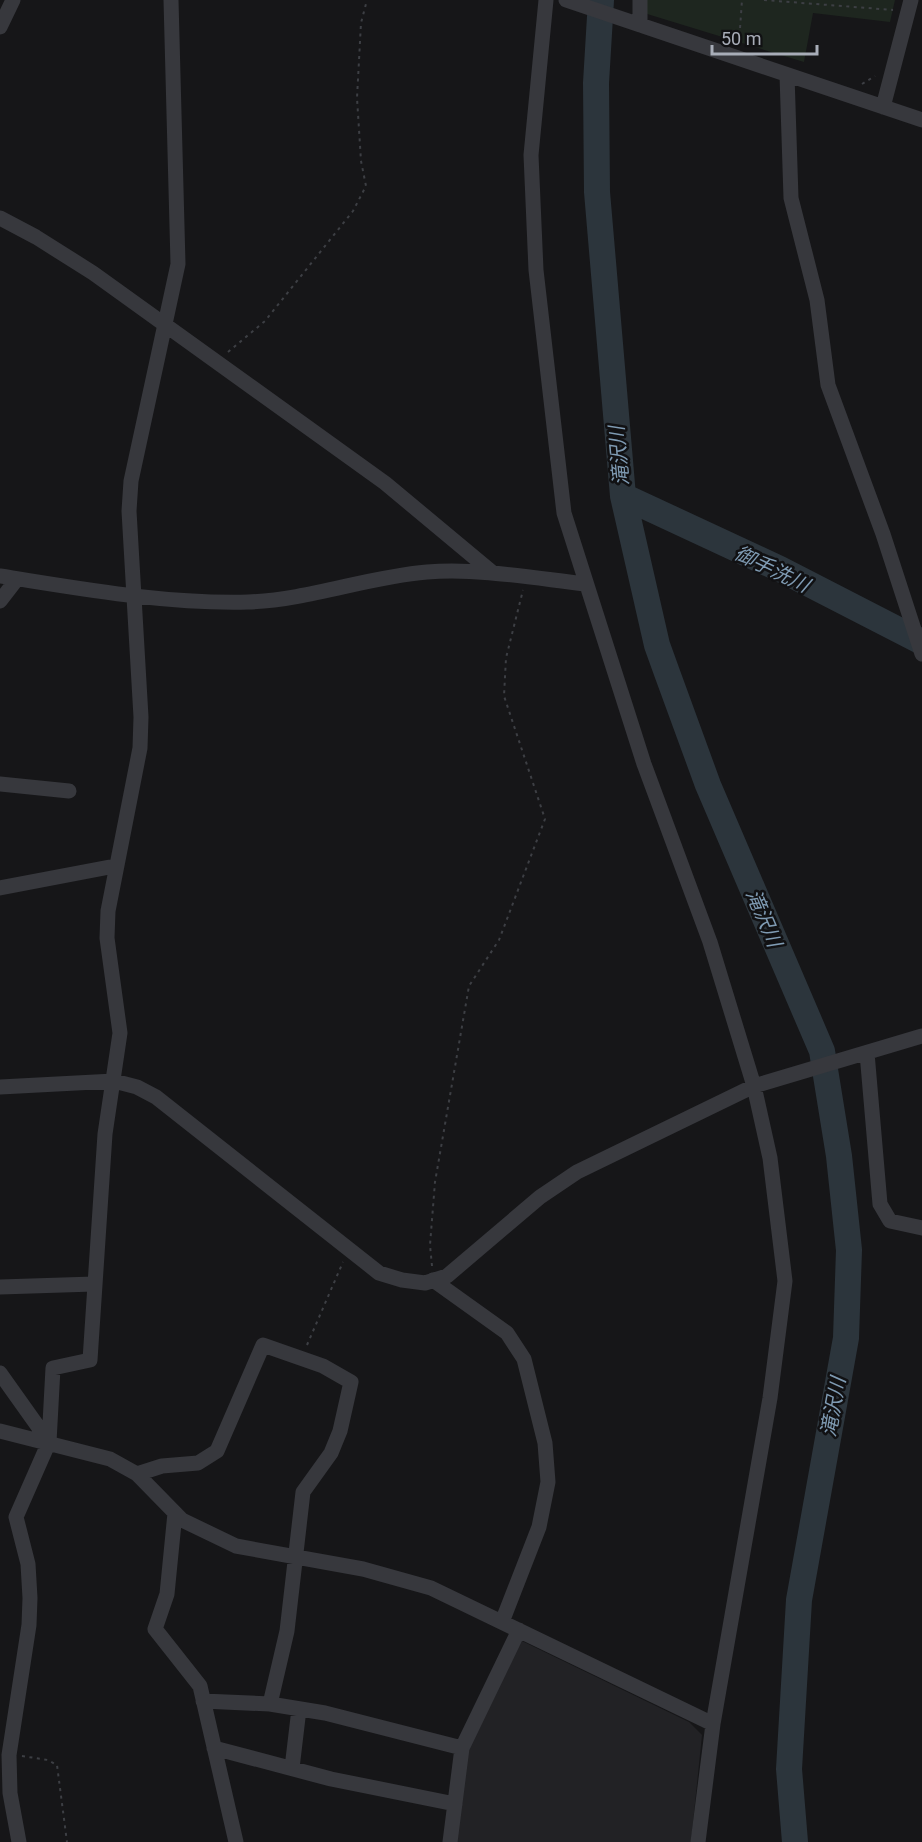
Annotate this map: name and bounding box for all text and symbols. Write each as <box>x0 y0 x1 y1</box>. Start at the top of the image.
scale bar <box>712 18 817 56</box>
text: 50 m <box>721 28 761 49</box>
water label: 滝沢川 <box>604 423 634 487</box>
water label: 御手洗川 <box>731 541 815 598</box>
water label: 滝沢川 <box>741 886 788 952</box>
water label: 滝沢川 <box>816 1373 850 1439</box>

